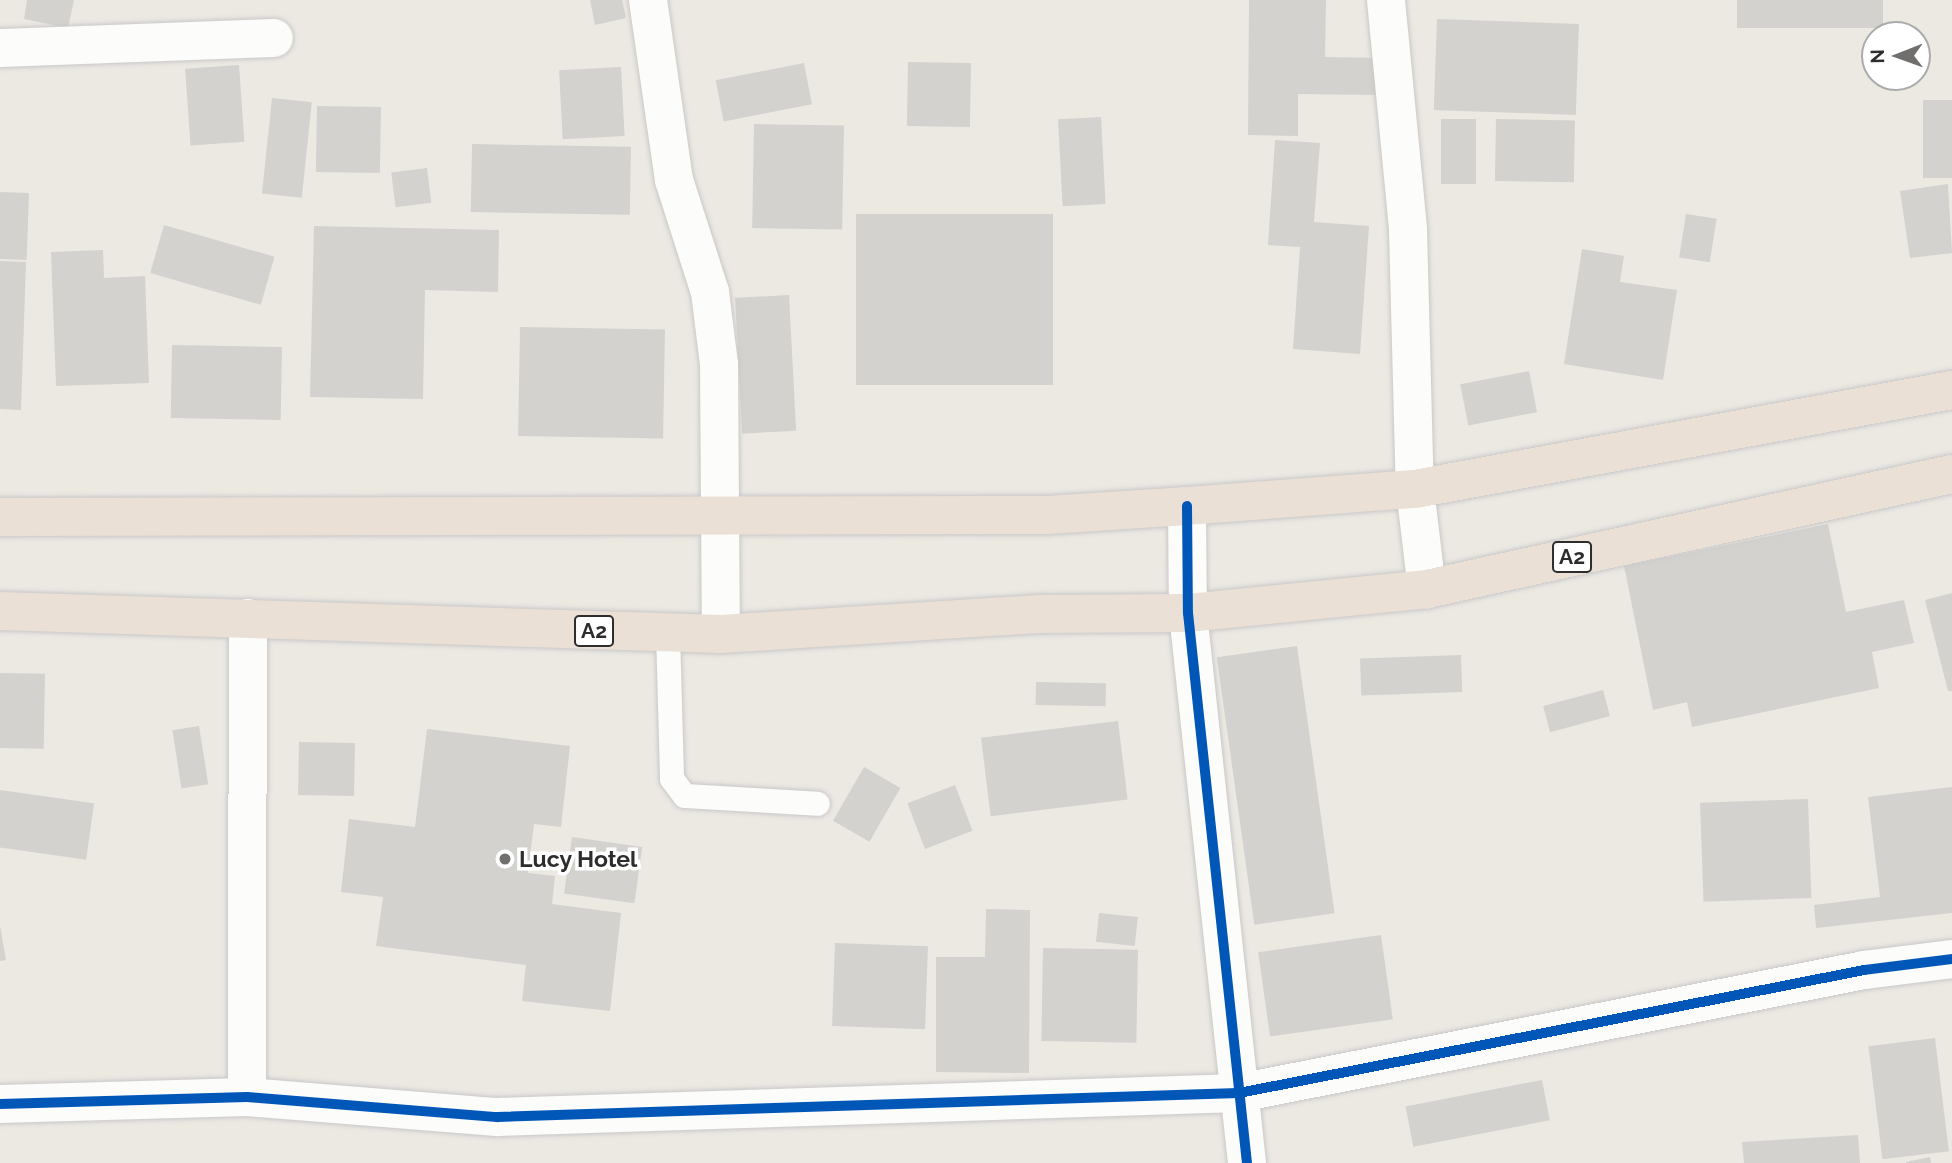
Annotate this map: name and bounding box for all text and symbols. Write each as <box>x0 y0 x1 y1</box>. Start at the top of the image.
north arrow <box>1861 21 1931 91</box>
text: N <box>1866 49 1888 64</box>
road number: A2 <box>1551 540 1593 574</box>
road number: A2 <box>573 614 615 648</box>
place label: Lucy Hotel <box>519 845 638 873</box>
marker: Lucy Hotel <box>497 851 513 867</box>

